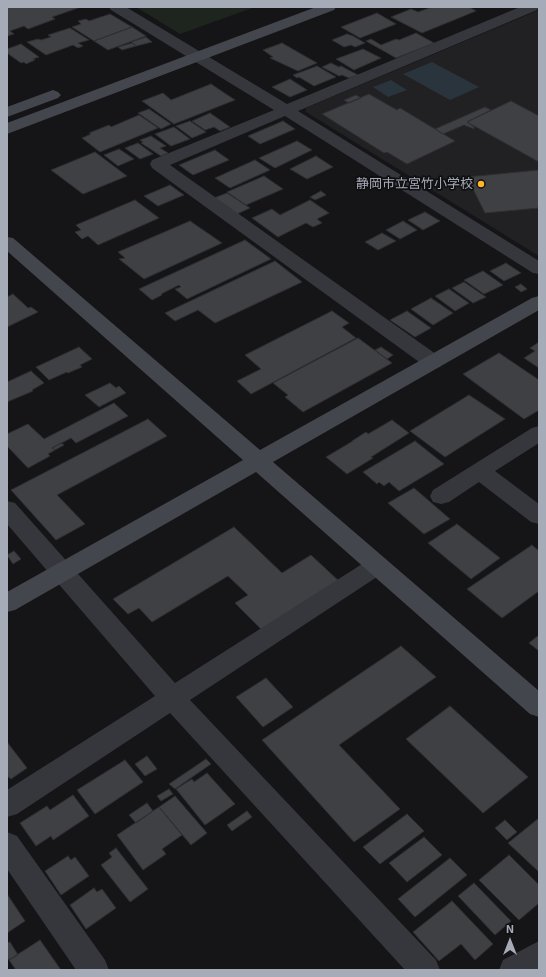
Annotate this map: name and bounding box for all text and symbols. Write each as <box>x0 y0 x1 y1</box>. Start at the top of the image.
place label: 静岡市立宮竹小学校 <box>356 176 473 192</box>
marker: 静岡市立宮竹小学校 <box>476 179 486 189</box>
north arrow <box>490 921 530 961</box>
text: N <box>506 922 514 935</box>

